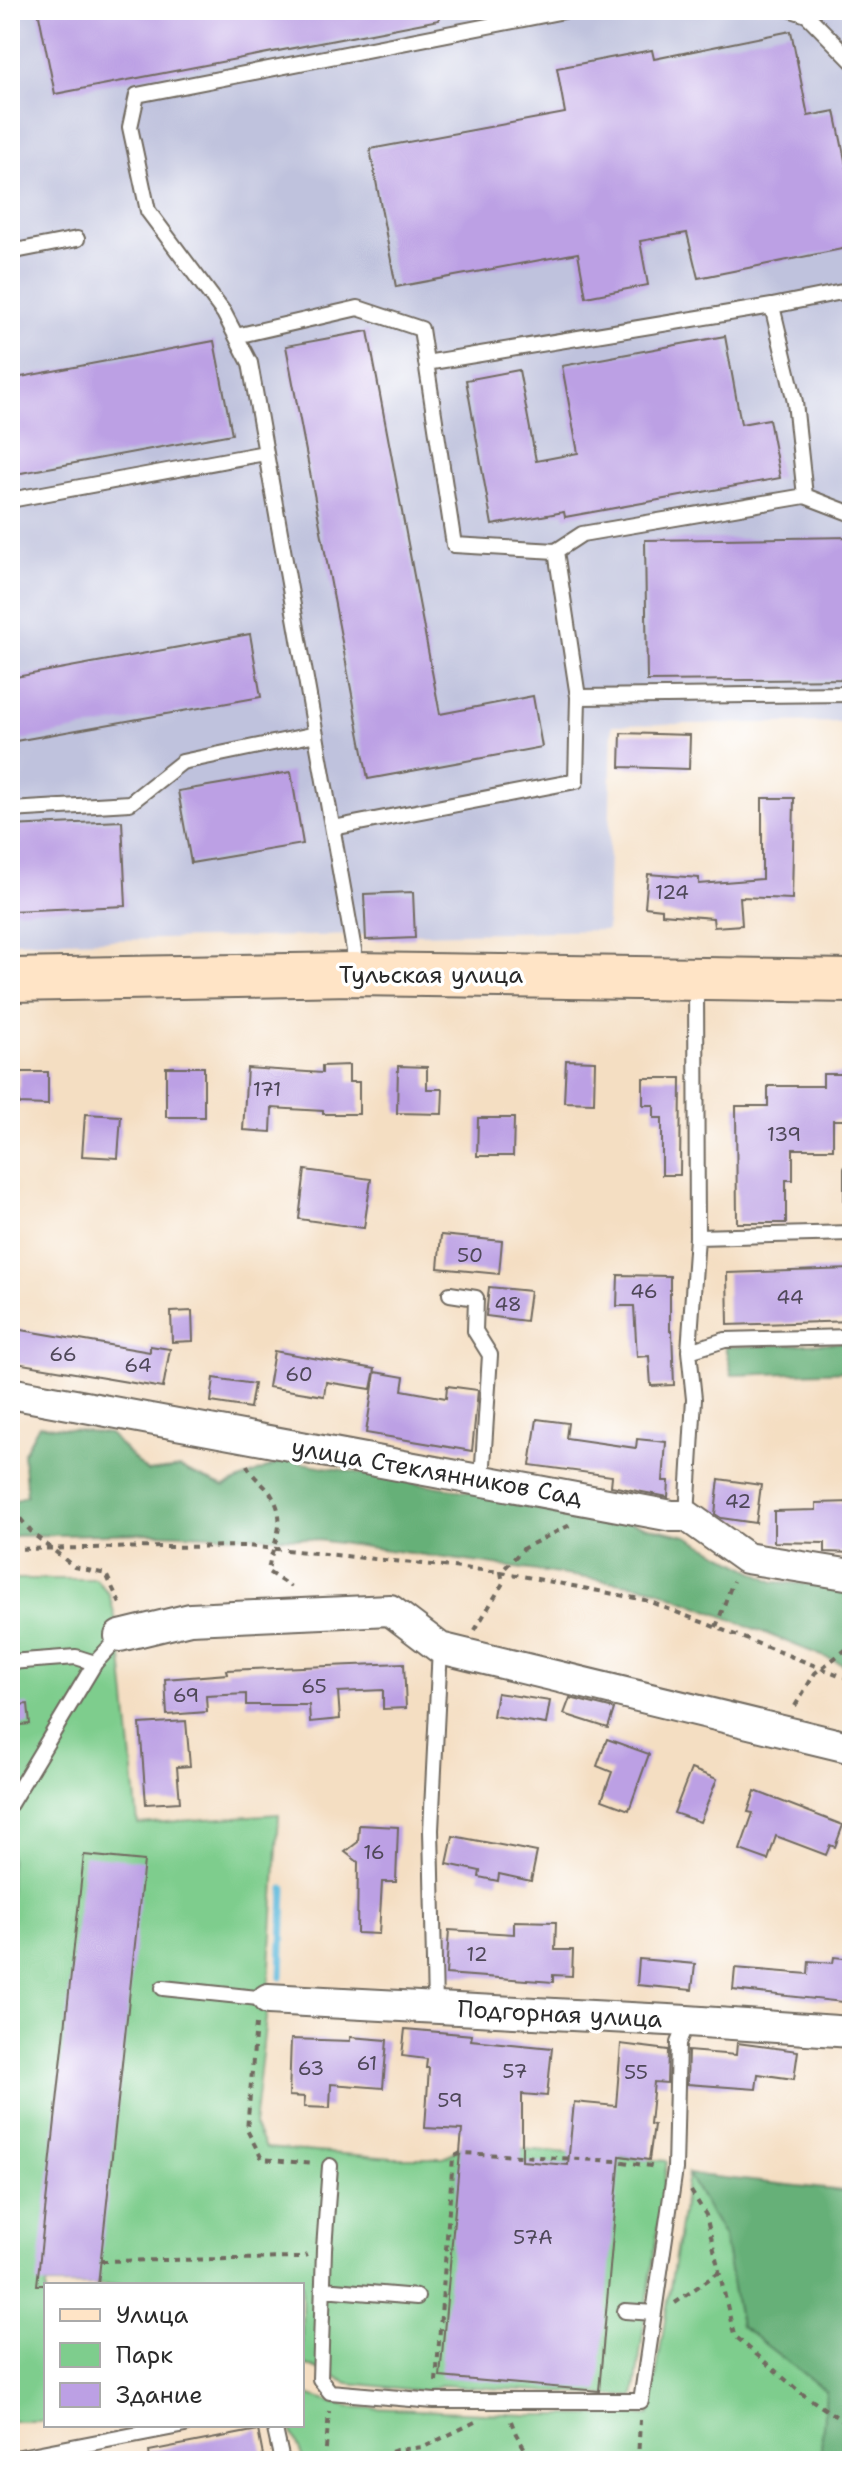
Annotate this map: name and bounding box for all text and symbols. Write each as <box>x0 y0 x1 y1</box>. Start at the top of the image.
house number: 124 <box>655 879 689 905</box>
street label: Тульская улица <box>339 959 523 991</box>
house number: 171 <box>253 1076 281 1102</box>
house number: 139 <box>767 1121 801 1147</box>
house number: 50 <box>457 1242 483 1268</box>
house number: 46 <box>630 1278 658 1304</box>
house number: 44 <box>776 1284 804 1310</box>
house number: 48 <box>494 1291 522 1317</box>
house number: 66 <box>49 1341 77 1367</box>
house number: 64 <box>124 1352 152 1378</box>
house number: 60 <box>285 1361 313 1387</box>
street label: улица Стеклянников Сад <box>289 1431 585 1513</box>
house number: 42 <box>725 1488 751 1514</box>
house number: 65 <box>301 1673 327 1699</box>
house number: 69 <box>173 1682 199 1708</box>
house number: 16 <box>363 1839 385 1865</box>
house number: 12 <box>466 1941 488 1967</box>
street label: Подгорная улица <box>457 1993 663 2035</box>
house number: 61 <box>357 2050 377 2076</box>
house number: 63 <box>298 2055 324 2081</box>
house number: 57 <box>502 2058 528 2084</box>
house number: 55 <box>624 2059 648 2085</box>
house number: 59 <box>437 2087 463 2113</box>
house number: 57А <box>513 2224 553 2250</box>
legend <box>44 2283 304 2427</box>
text: Улица <box>116 2299 189 2331</box>
text: Парк <box>116 2339 173 2371</box>
text: Здание <box>116 2379 203 2411</box>

